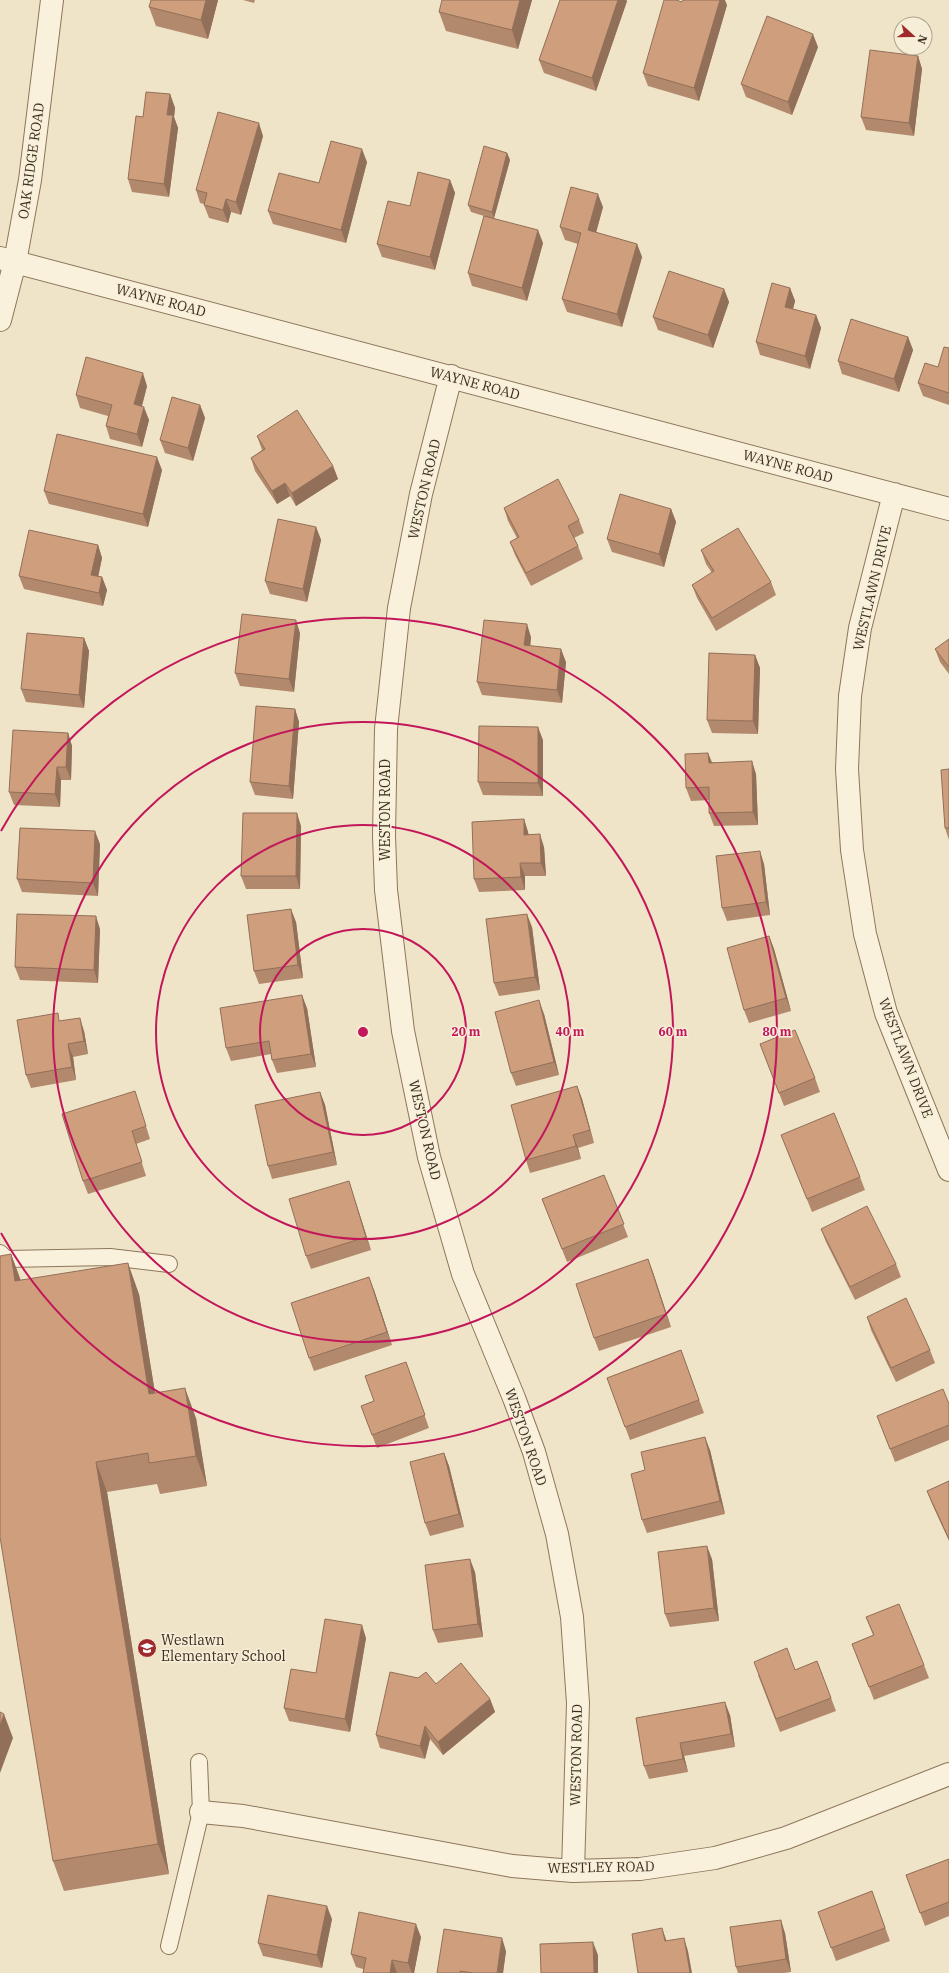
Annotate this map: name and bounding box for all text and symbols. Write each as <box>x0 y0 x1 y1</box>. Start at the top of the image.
north arrow <box>893 16 933 56</box>
text: N <box>914 33 930 46</box>
street label: OAK RIDGE ROAD <box>14 101 48 220</box>
street label: WAYNE ROAD <box>114 279 208 321</box>
street label: WAYNE ROAD <box>428 362 522 404</box>
street label: WESTON ROAD <box>404 437 444 541</box>
street label: WAYNE ROAD <box>741 445 835 487</box>
street label: WESTLAWN DRIVE <box>849 524 895 652</box>
street label: WESTON ROAD <box>376 759 394 861</box>
street label: WESTLAWN DRIVE <box>875 995 937 1121</box>
text: 20 m <box>452 1024 481 1039</box>
text: 40 m <box>556 1024 585 1039</box>
text: 60 m <box>659 1024 688 1039</box>
text: 80 m <box>763 1024 792 1039</box>
centre of rings <box>356 1025 370 1039</box>
street label: WESTON ROAD <box>405 1078 445 1182</box>
street label: WESTON ROAD <box>501 1386 551 1488</box>
place label: Westlawn Elementary School <box>161 1631 286 1665</box>
school or university icon: Westlawn Elementary School <box>136 1637 158 1659</box>
street label: WESTON ROAD <box>566 1704 586 1806</box>
street label: WESTLEY ROAD <box>547 1857 655 1877</box>

